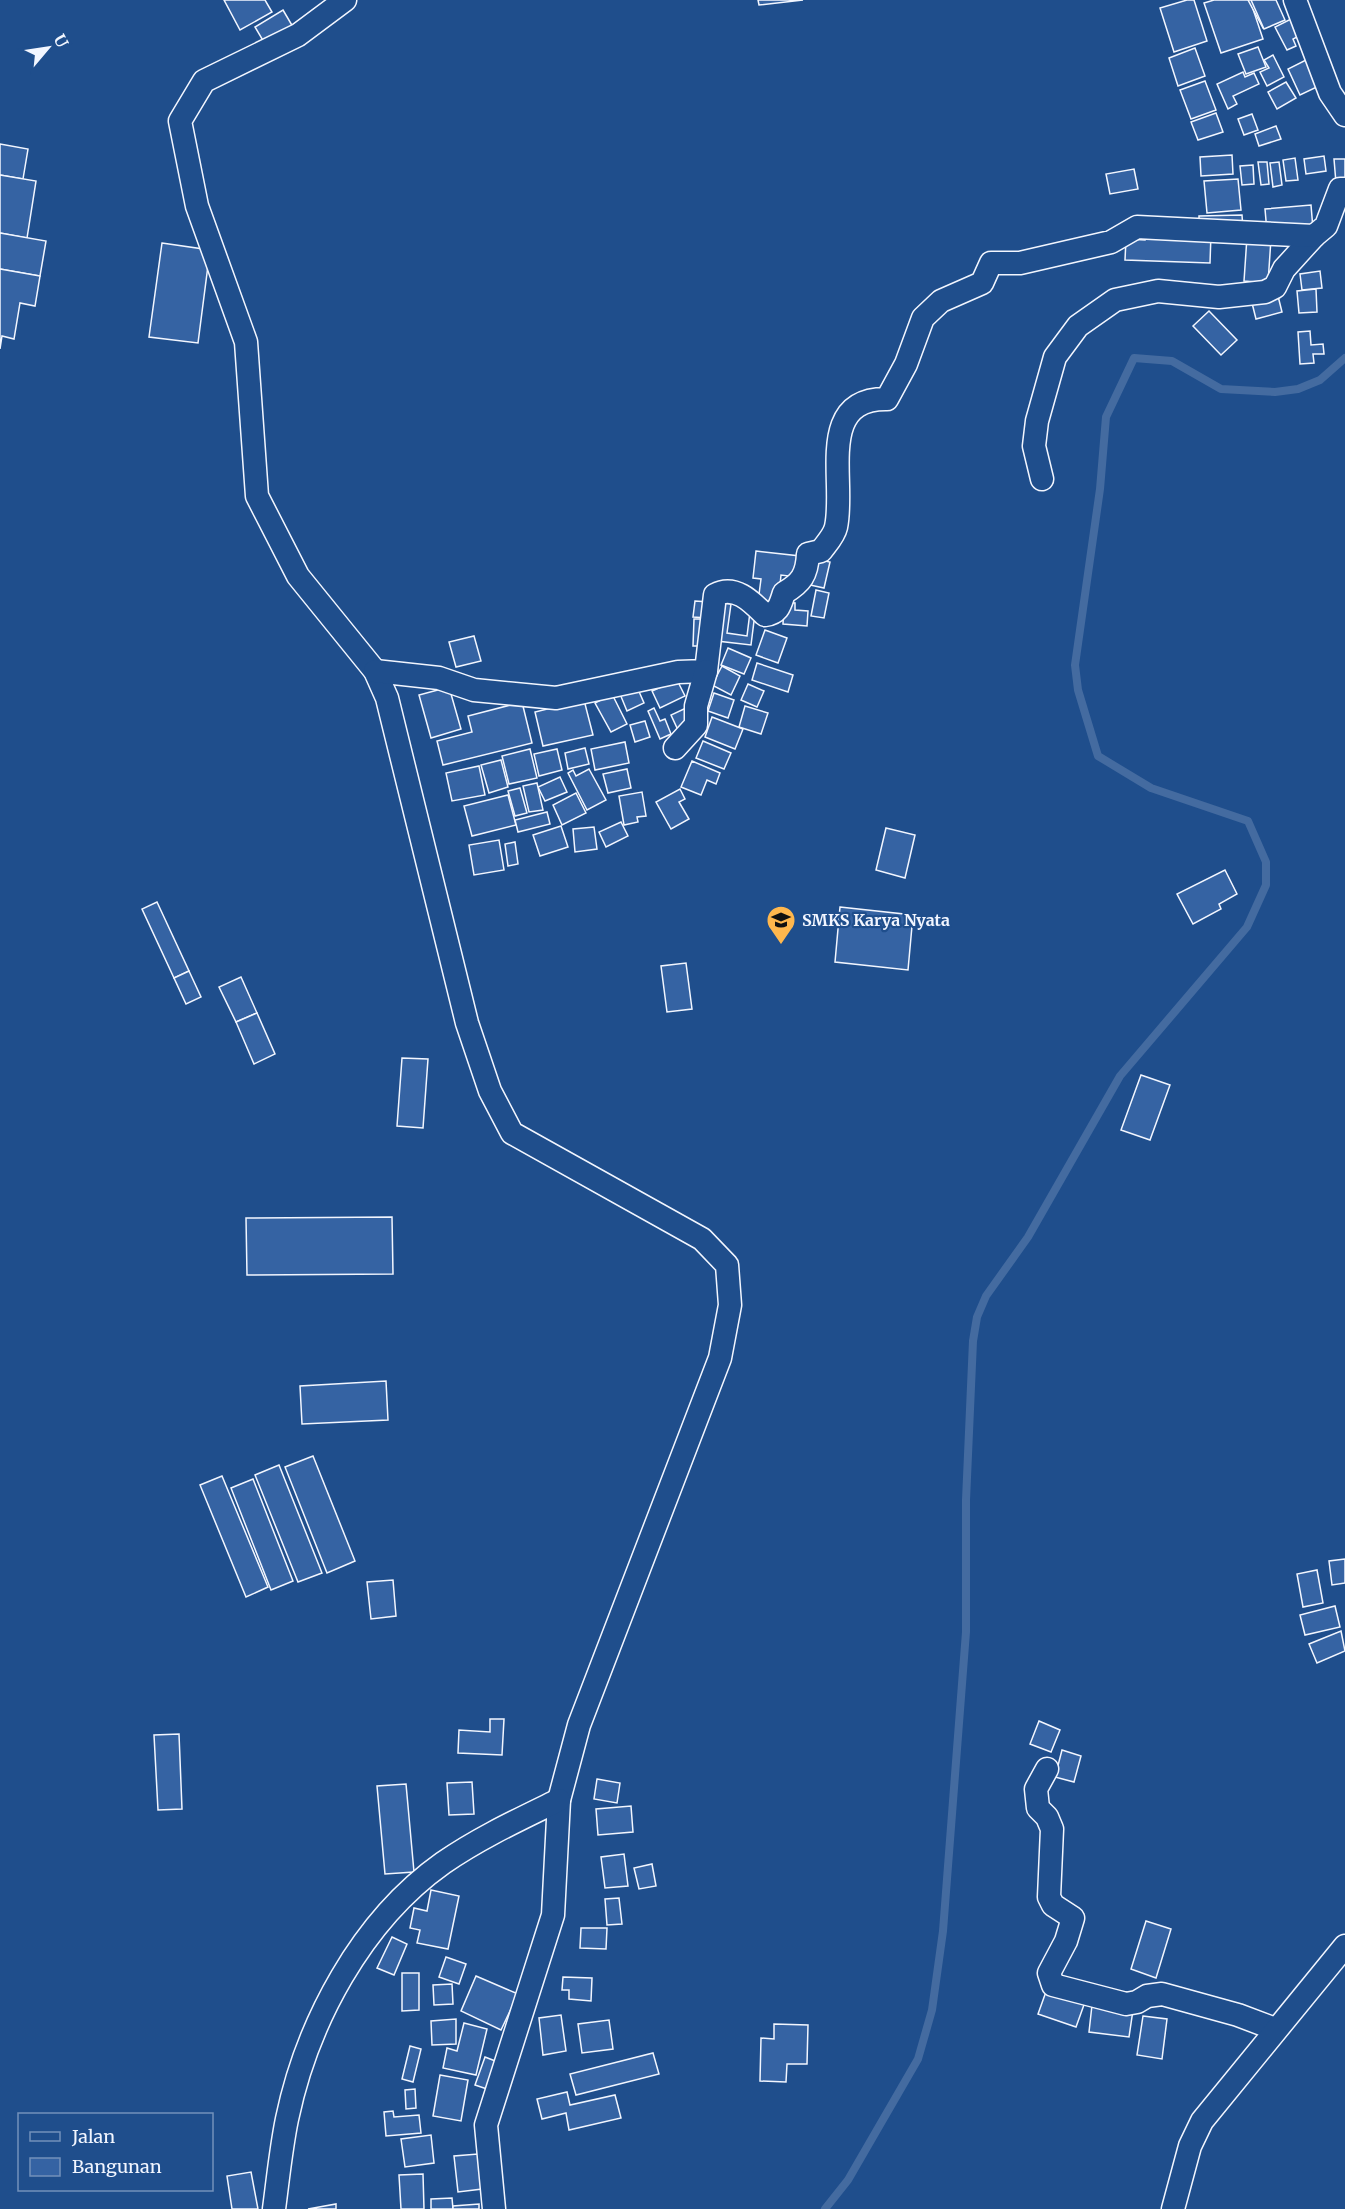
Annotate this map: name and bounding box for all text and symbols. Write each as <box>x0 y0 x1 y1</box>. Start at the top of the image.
north arrow <box>18 18 78 78</box>
text: U <box>49 31 73 51</box>
school or university icon: SMKS Karya Nyata <box>765 904 797 946</box>
place label: SMKS Karya Nyata <box>802 910 950 930</box>
legend <box>18 2113 213 2191</box>
text: Jalan <box>71 2125 115 2148</box>
text: Bangunan <box>72 2155 162 2178</box>

